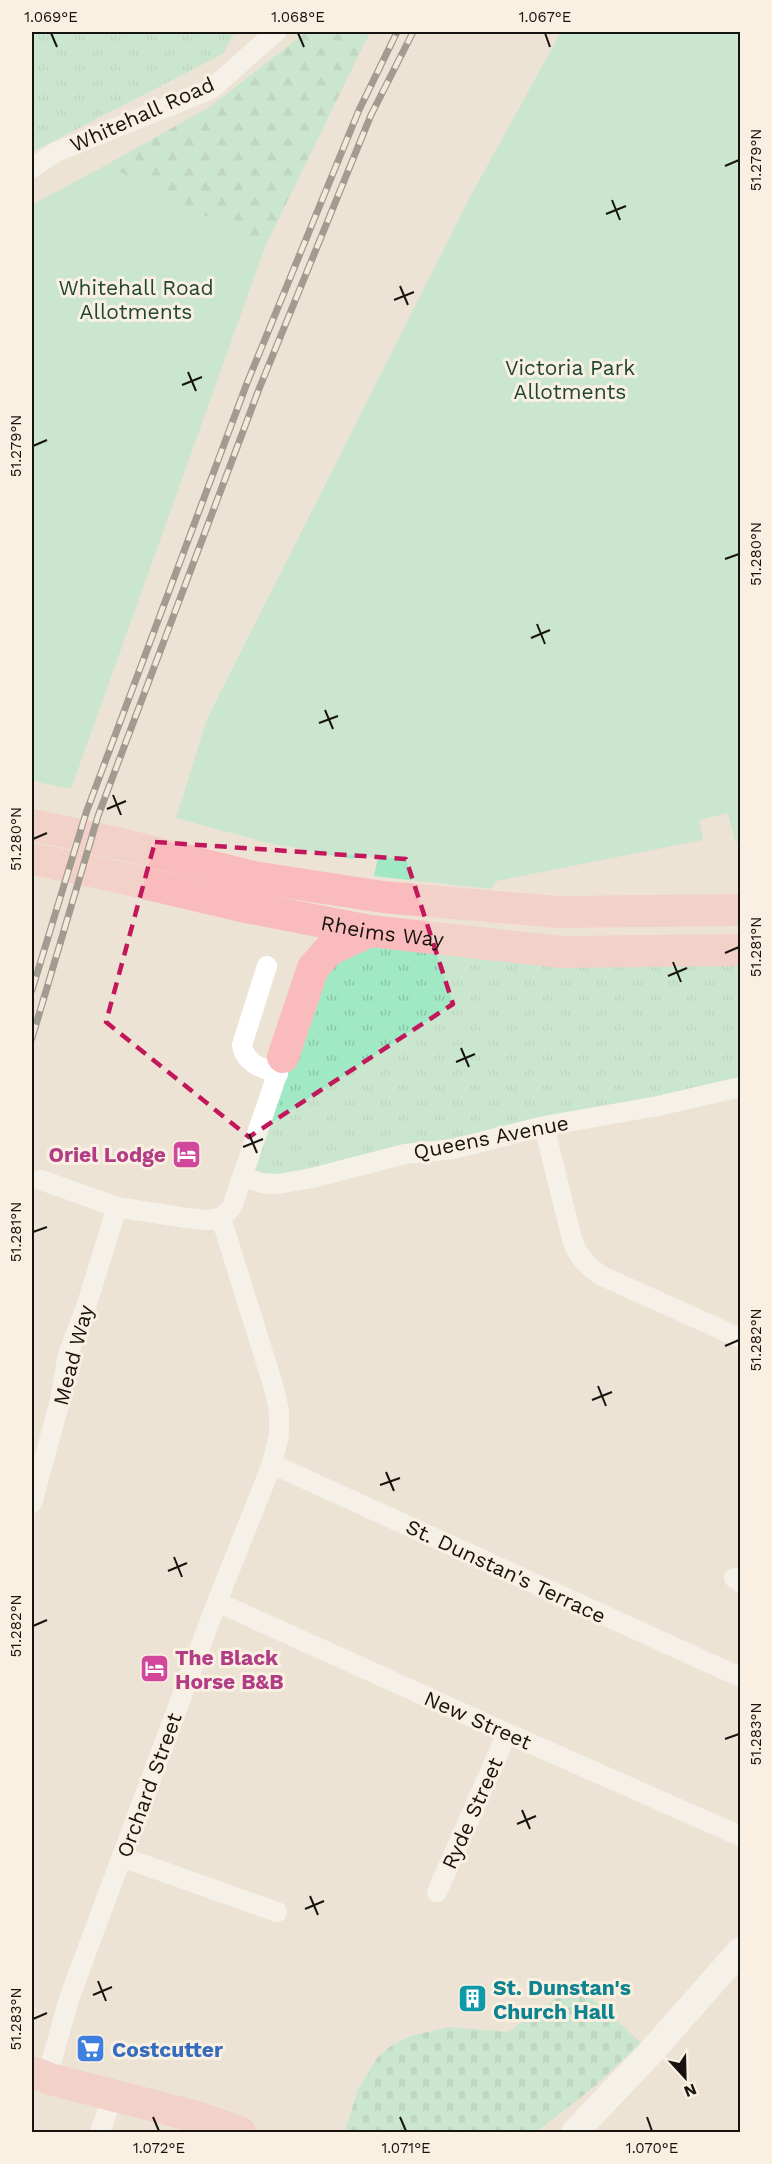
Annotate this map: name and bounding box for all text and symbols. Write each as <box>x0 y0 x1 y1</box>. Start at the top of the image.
text: 1.069°E <box>24 8 78 26</box>
text: 1.068°E <box>271 8 325 26</box>
text: 1.067°E <box>519 8 571 26</box>
street label: Whitehall Road <box>66 71 218 157</box>
text: 51.279°N <box>747 129 765 191</box>
park label: Whitehall Road Allotments <box>58 275 214 324</box>
park label: Victoria Park Allotments <box>505 355 635 404</box>
text: 51.279°N <box>7 415 25 477</box>
text: 51.280°N <box>747 522 765 586</box>
text: 51.280°N <box>7 807 25 871</box>
street label: Rheims Way <box>319 909 445 952</box>
text: 51.281°N <box>747 917 765 977</box>
street label: Queens Avenue <box>411 1110 571 1164</box>
hotel icon: Oriel Lodge <box>171 1138 203 1170</box>
place label: Oriel Lodge <box>49 1142 166 1167</box>
text: 51.281°N <box>7 1202 25 1262</box>
street label: Mead Way <box>48 1302 98 1408</box>
text: 51.282°N <box>747 1308 765 1372</box>
street label: St. Dunstan's Terrace <box>402 1514 610 1628</box>
text: 51.282°N <box>7 1594 25 1658</box>
place label: The Black Horse B&B <box>175 1645 284 1694</box>
hotel icon: The Black Horse B&B <box>138 1653 170 1685</box>
street label: New Street <box>421 1685 536 1755</box>
text: 51.283°N <box>747 1703 765 1765</box>
street label: Orchard Street <box>111 1709 187 1861</box>
street label: Ryde Street <box>436 1753 508 1873</box>
place label: St. Dunstan's Church Hall <box>493 1975 631 2024</box>
building icon: St. Dunstan's Church Hall <box>456 1983 488 2015</box>
text: 51.283°N <box>7 1988 25 2050</box>
supermarket icon: Costcutter <box>75 2033 107 2065</box>
place label: Costcutter <box>112 2037 223 2062</box>
north arrow <box>655 2047 715 2107</box>
text: N <box>681 2079 699 2101</box>
text: 1.072°E <box>133 2139 185 2157</box>
text: 1.071°E <box>381 2139 431 2157</box>
text: 1.070°E <box>626 2139 678 2157</box>

